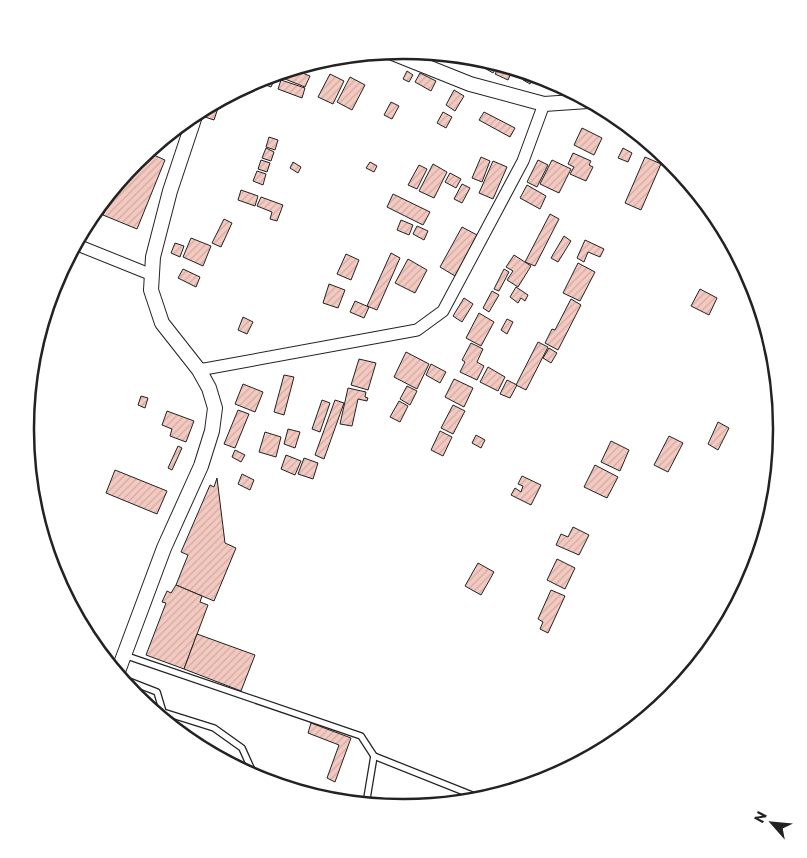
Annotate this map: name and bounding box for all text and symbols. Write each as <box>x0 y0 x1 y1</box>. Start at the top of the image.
north arrow <box>747 798 797 848</box>
text: N <box>750 808 770 825</box>

